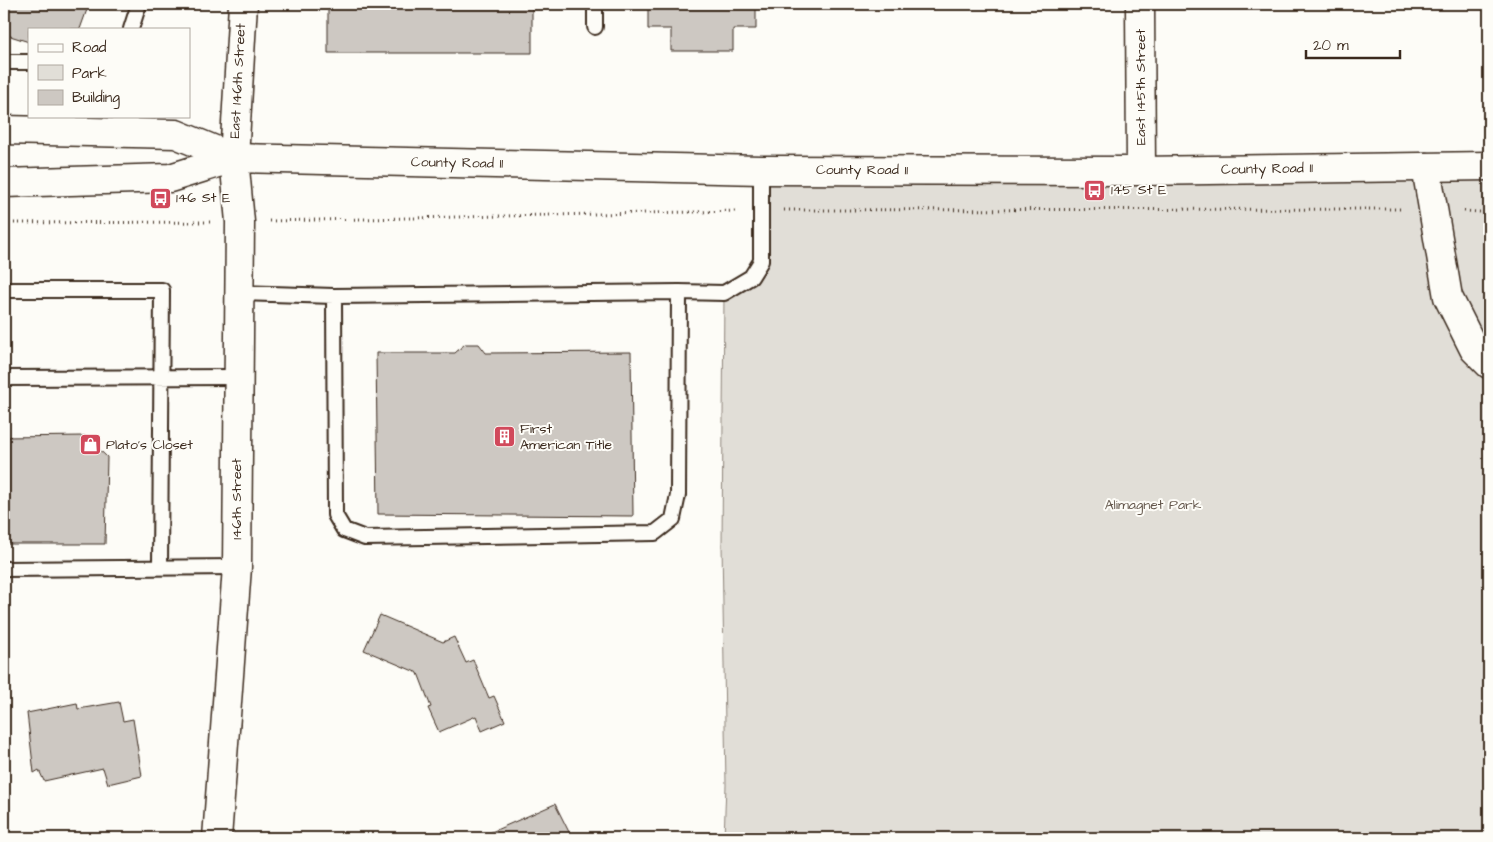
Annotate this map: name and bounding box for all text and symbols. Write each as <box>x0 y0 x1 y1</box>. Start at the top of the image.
street label: East 146th Street <box>225 23 251 139</box>
legend <box>28 28 190 118</box>
scale bar <box>1306 28 1399 60</box>
street label: East 145th Street <box>1131 29 1151 145</box>
text: 20 m <box>1313 35 1349 56</box>
text: Road <box>72 37 107 58</box>
text: Park <box>72 63 107 84</box>
text: Building <box>72 87 120 109</box>
street label: County Road 11 <box>411 152 503 174</box>
street label: County Road 11 <box>1221 158 1313 180</box>
street label: County Road 11 <box>816 160 908 180</box>
bus stop icon: 145 St E <box>1083 178 1107 202</box>
place label: 145 St E <box>1111 180 1167 200</box>
bus stop icon: 146 St E <box>148 186 172 210</box>
place label: 146 St E <box>176 188 231 208</box>
place label: First American Title <box>520 419 613 455</box>
building icon: First American Title <box>492 425 516 449</box>
shop icon: Plato's Closet <box>78 433 102 457</box>
place label: Plato's Closet <box>106 435 193 455</box>
street label: 146th Street <box>227 458 247 540</box>
park label: Alimagnet Park <box>1105 495 1202 515</box>

